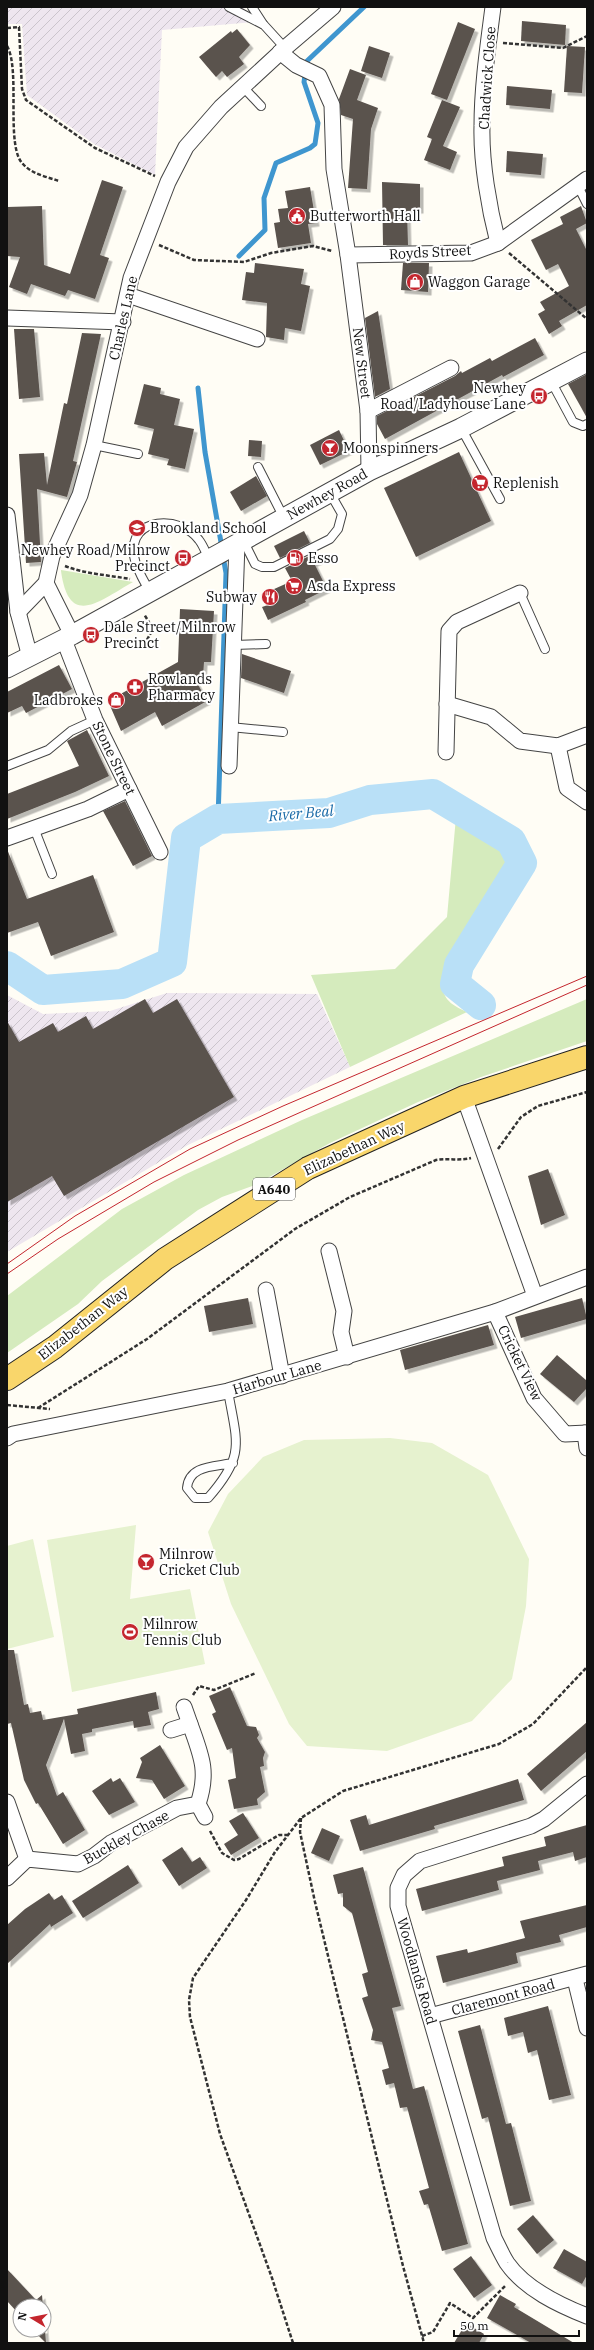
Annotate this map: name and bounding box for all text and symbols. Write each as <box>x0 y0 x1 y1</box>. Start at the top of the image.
street label: Chadwick Close <box>474 26 500 130</box>
public building icon: Butterworth Hall <box>287 206 307 226</box>
place label: Butterworth Hall <box>310 207 421 225</box>
street label: Royds Street <box>388 241 472 263</box>
shop icon: Waggon Garage <box>405 272 425 292</box>
place label: Waggon Garage <box>428 273 530 291</box>
street label: Charles Lane <box>105 274 141 362</box>
street label: New Street <box>349 326 375 400</box>
place label: Newhey Road/Ladyhouse Lane <box>380 379 527 413</box>
bus stop icon: Newhey Road/Ladyhouse Lane <box>529 386 549 406</box>
bar icon: Moonspinners <box>320 438 340 458</box>
place label: Moonspinners <box>343 439 439 457</box>
street label: Newhey Road <box>283 464 371 524</box>
supermarket icon: Replenish <box>470 473 490 493</box>
place label: Replenish <box>493 474 559 492</box>
school or university icon: Brookland School <box>127 518 147 538</box>
place label: Brookland School <box>150 519 267 537</box>
place label: Newhey Road/Milnrow Precinct <box>21 541 170 575</box>
bus stop icon: Newhey Road/Milnrow Precinct <box>173 548 193 568</box>
fuel station icon: Esso <box>285 548 305 568</box>
place label: Esso <box>308 549 339 567</box>
supermarket icon: Asda Express <box>284 576 304 596</box>
place label: Asda Express <box>307 577 396 595</box>
restaurant icon: Subway <box>260 587 280 607</box>
place label: Subway <box>206 588 258 606</box>
place label: Dale Street/Milnrow Precinct <box>104 618 236 652</box>
bus stop icon: Dale Street/Milnrow Precinct <box>81 625 101 645</box>
place label: Rowlands Pharmacy <box>148 670 216 704</box>
pharmacy icon: Rowlands Pharmacy <box>125 677 145 697</box>
shop icon: Ladbrokes <box>106 690 126 710</box>
place label: Ladbrokes <box>34 691 103 709</box>
street label: Stone Street <box>88 718 140 798</box>
water label: River Beal <box>267 801 335 825</box>
street label: Elizabethan Way <box>301 1117 408 1179</box>
road number: A640 <box>253 1178 295 1200</box>
street label: Elizabethan Way <box>34 1282 132 1364</box>
street label: Cricket View <box>494 1322 546 1404</box>
street label: Harbour Lane <box>230 1356 324 1398</box>
place label: Milnrow Cricket Club <box>159 1545 240 1579</box>
bar icon: Milnrow Cricket Club <box>136 1552 156 1572</box>
place label: Milnrow Tennis Club <box>143 1615 222 1649</box>
sports icon: Milnrow Tennis Club <box>120 1622 140 1642</box>
street label: Buckley Chase <box>80 1806 172 1868</box>
street label: Woodlands Road <box>393 1916 441 2027</box>
street label: Claremont Road <box>449 1974 557 2019</box>
north arrow <box>12 2298 52 2338</box>
text: N <box>15 2310 30 2322</box>
scale bar <box>454 2312 579 2338</box>
text: 50 m <box>460 2318 489 2333</box>

